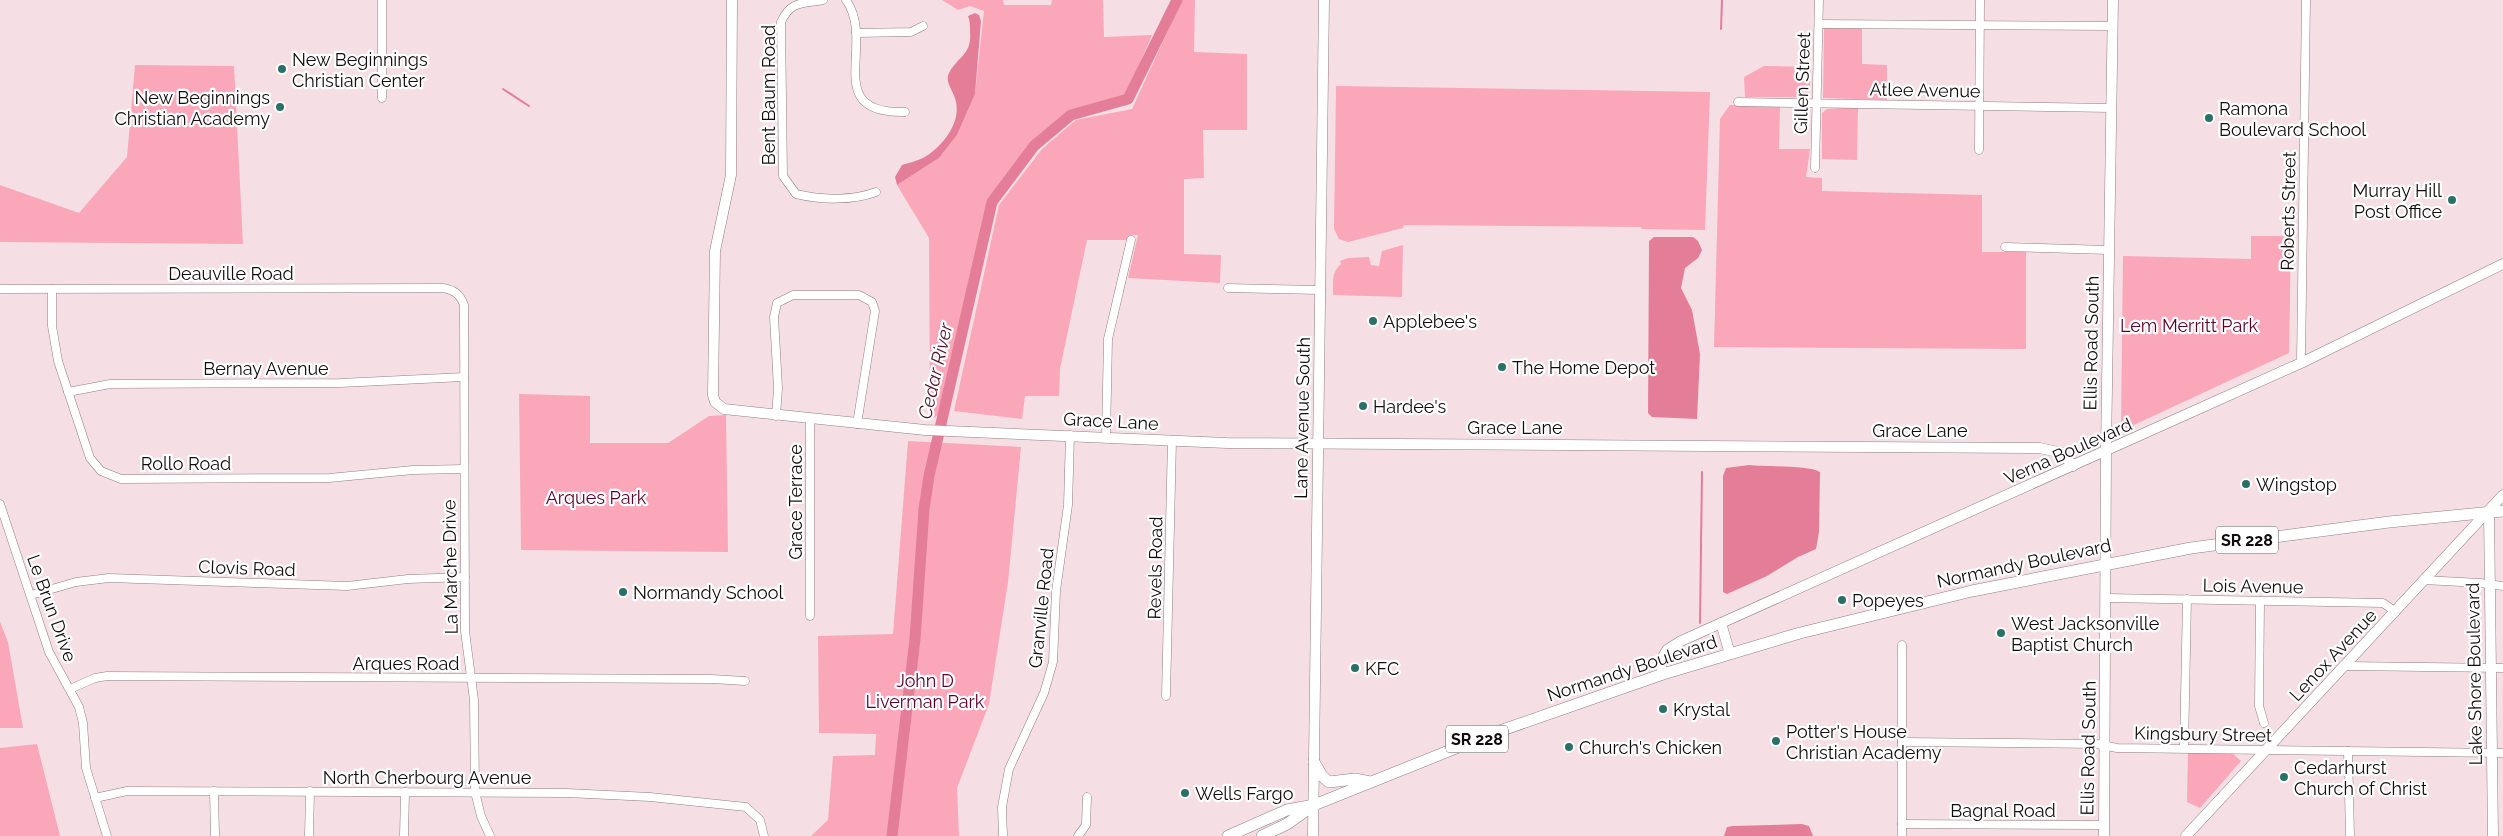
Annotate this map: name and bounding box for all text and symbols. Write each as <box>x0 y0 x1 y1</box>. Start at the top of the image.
street label: Bent Baum Road <box>758 25 779 165</box>
street label: Gillen Street <box>1790 32 1814 134</box>
place label: New Beginnings Christian Center <box>292 49 428 91</box>
marker: New Beginnings Christian Center <box>276 63 288 75</box>
street label: Atlee Avenue <box>1869 79 1981 101</box>
place label: New Beginnings Christian Academy <box>114 87 270 129</box>
place label: Ramona Boulevard School <box>2219 98 2366 140</box>
marker: New Beginnings Christian Academy <box>274 101 286 113</box>
marker: Ramona Boulevard School <box>2203 112 2215 124</box>
street label: Roberts Street <box>2276 151 2300 271</box>
place label: Murray Hill Post Office <box>2353 180 2442 222</box>
marker: Murray Hill Post Office <box>2446 194 2458 206</box>
street label: Deauville Road <box>168 263 294 284</box>
street label: Ellis Road South <box>2079 276 2103 410</box>
place label: Applebee's <box>1383 311 1477 332</box>
marker: Applebee's <box>1367 315 1379 327</box>
park label: Lem Merritt Park <box>2120 315 2259 336</box>
water label: Cedar River <box>913 319 957 421</box>
street label: Lane Avenue South <box>1290 337 1314 499</box>
place label: The Home Depot <box>1512 357 1655 378</box>
street label: Bernay Avenue <box>203 358 329 379</box>
marker: The Home Depot <box>1496 361 1508 373</box>
place label: Hardee's <box>1373 396 1447 417</box>
marker: Hardee's <box>1357 400 1369 412</box>
street label: Grace Lane <box>1063 408 1160 434</box>
street label: Verna Boulevard <box>2001 413 2135 489</box>
street label: Grace Lane <box>1467 417 1563 438</box>
street label: Grace Lane <box>1872 420 1968 441</box>
street label: Grace Terrace <box>785 444 806 560</box>
street label: Rollo Road <box>141 453 231 474</box>
place label: Wingstop <box>2256 474 2337 495</box>
marker: Wingstop <box>2240 478 2252 490</box>
park label: Arques Park <box>546 487 647 508</box>
street label: La Marche Drive <box>438 499 462 635</box>
street label: Revels Road <box>1144 516 1166 620</box>
road number: SR 228 <box>2216 526 2278 554</box>
street label: Normandy Boulevard <box>1935 534 2113 592</box>
street label: Granville Road <box>1024 547 1058 669</box>
street label: Le Brun Drive <box>23 552 81 665</box>
street label: Clovis Road <box>198 556 296 580</box>
street label: Lois Avenue <box>2202 575 2304 597</box>
place label: Normandy School <box>633 582 783 603</box>
street label: Lake Shore Boulevard <box>2462 582 2486 766</box>
marker: Normandy School <box>617 586 629 598</box>
place label: Popeyes <box>1852 590 1924 611</box>
marker: Popeyes <box>1836 594 1848 606</box>
street label: Lenox Avenue <box>2285 604 2381 705</box>
place label: West Jacksonville Baptist Church <box>2011 613 2160 655</box>
marker: West Jacksonville Baptist Church <box>1995 627 2007 639</box>
street label: Normandy Boulevard <box>1544 631 1720 705</box>
street label: Arques Road <box>352 653 460 674</box>
place label: KFC <box>1365 658 1399 679</box>
marker: KFC <box>1349 662 1361 674</box>
park label: John D Liverman Park <box>866 670 985 712</box>
street label: Ellis Road South <box>2076 681 2100 815</box>
place label: Krystal <box>1673 699 1730 720</box>
marker: Krystal <box>1657 703 1669 715</box>
place label: Potter's House Christian Academy <box>1786 721 1942 763</box>
street label: Kingsbury Street <box>2134 722 2272 746</box>
road number: SR 228 <box>1446 726 1508 752</box>
marker: Potter's House Christian Academy <box>1770 735 1782 747</box>
place label: Church's Chicken <box>1579 737 1722 758</box>
marker: Church's Chicken <box>1563 741 1575 753</box>
place label: Cedarhurst Church of Christ <box>2294 757 2427 799</box>
street label: North Cherbourg Avenue <box>323 767 532 788</box>
marker: Cedarhurst Church of Christ <box>2278 771 2290 783</box>
place label: Wells Fargo <box>1195 783 1294 804</box>
marker: Wells Fargo <box>1179 787 1191 799</box>
street label: Bagnal Road <box>1950 800 2056 821</box>

